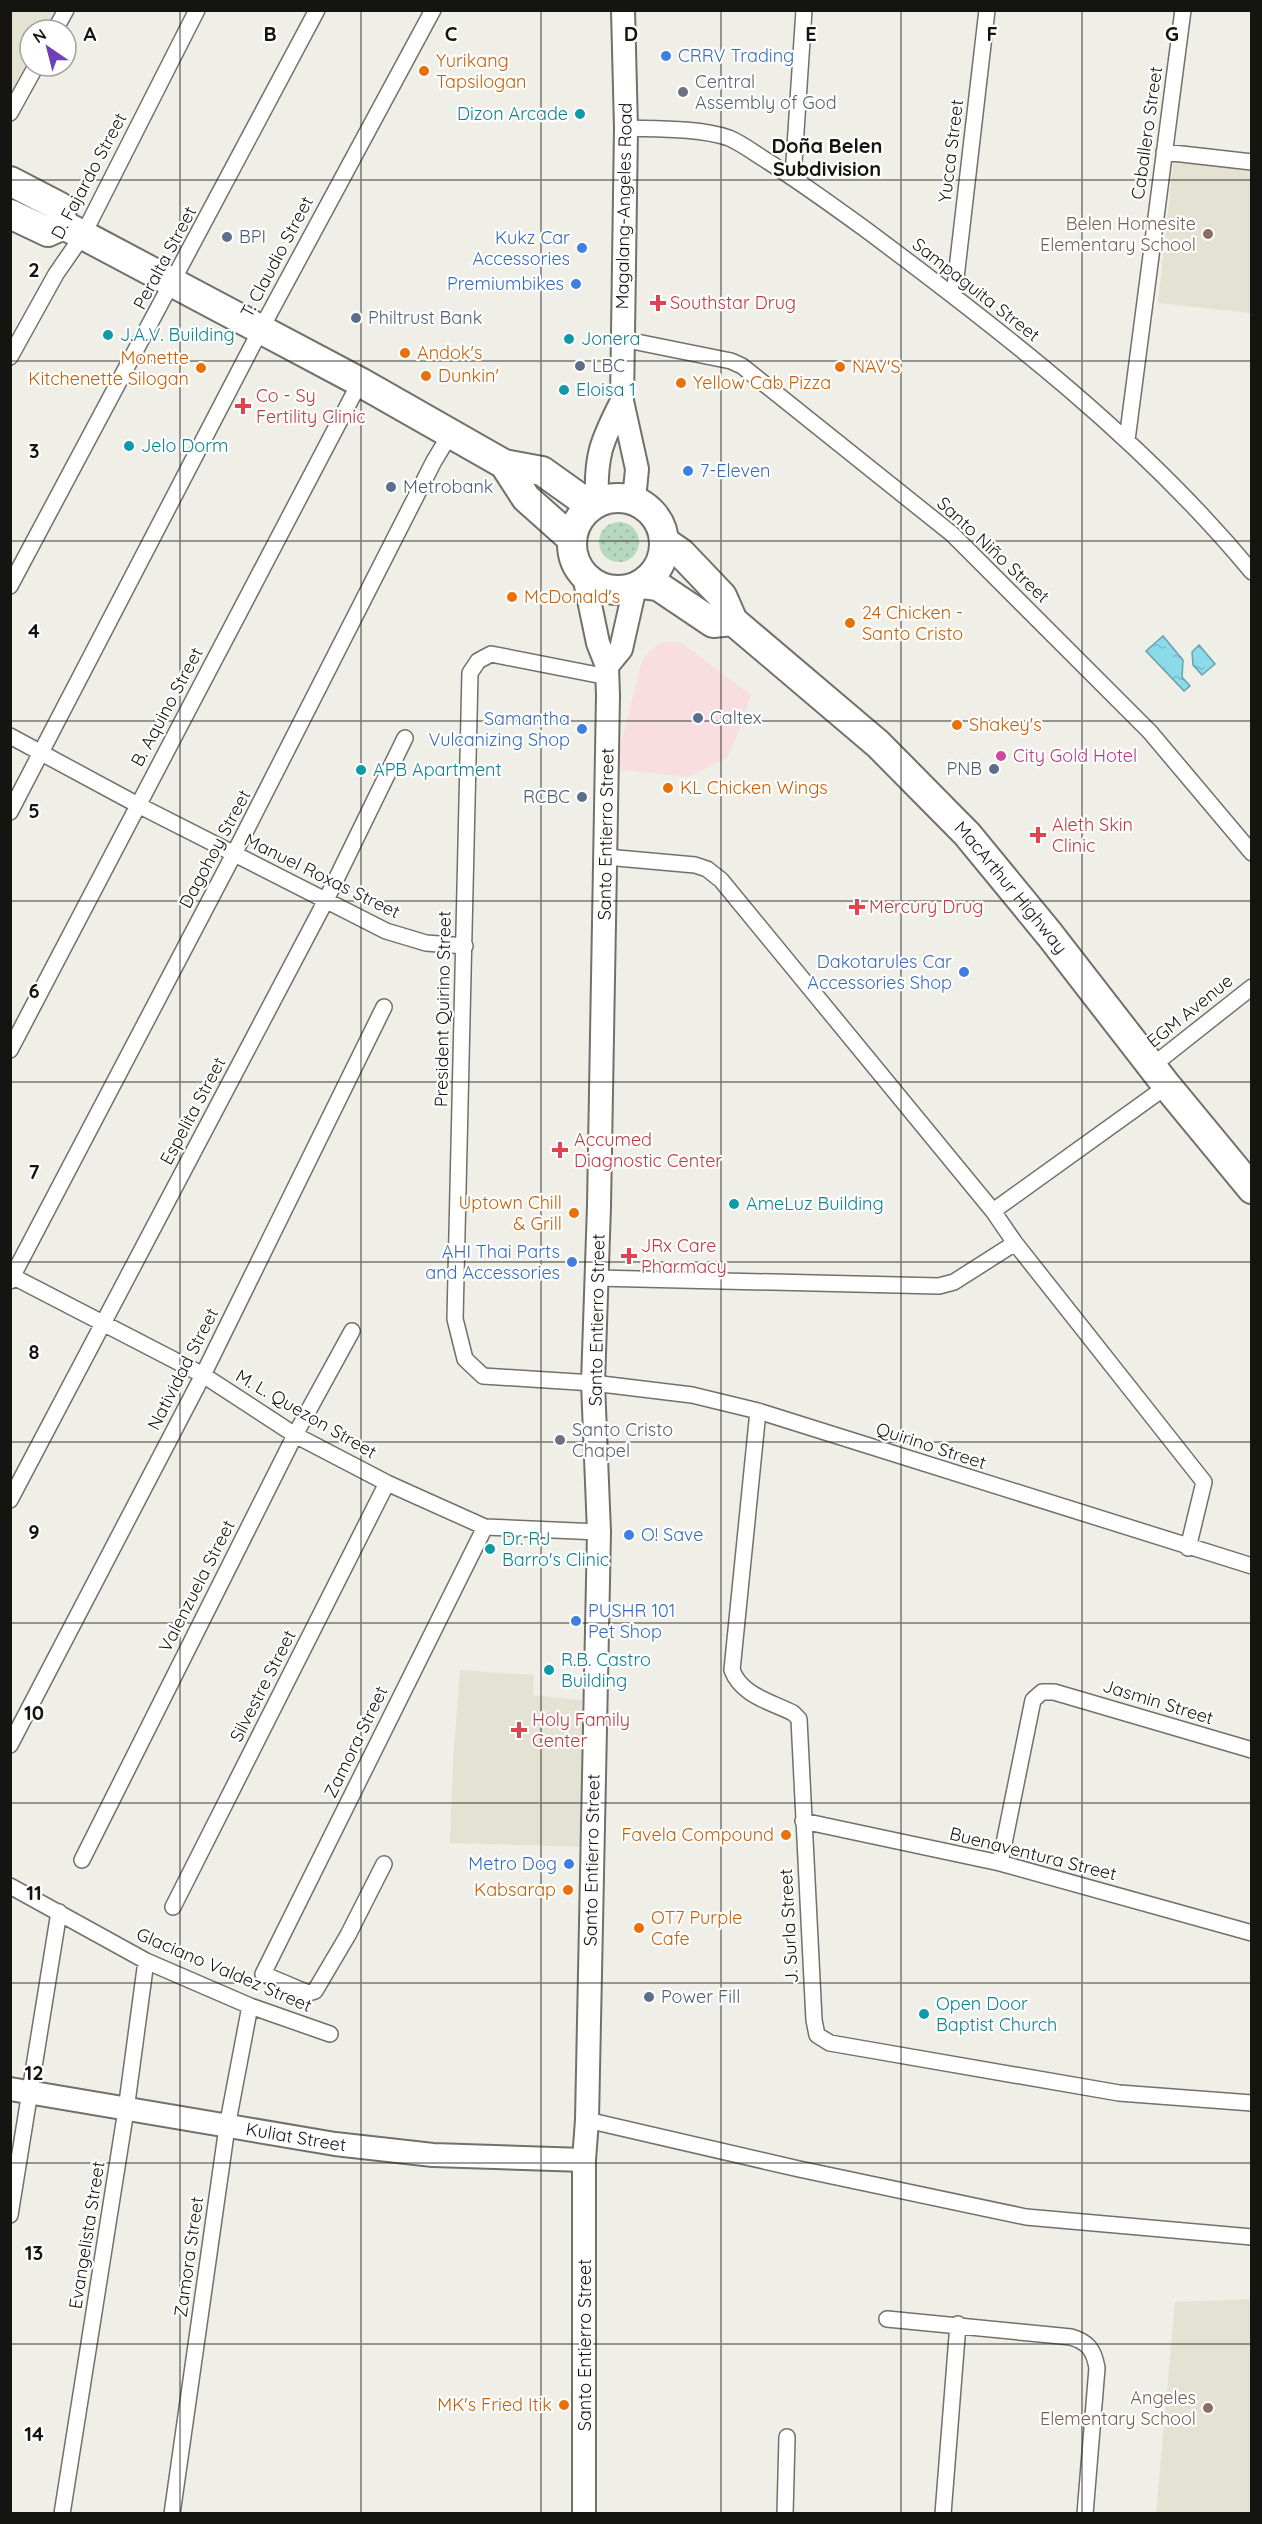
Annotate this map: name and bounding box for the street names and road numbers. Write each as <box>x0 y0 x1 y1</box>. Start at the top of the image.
street label: Caballero Street <box>1126 65 1167 201</box>
street label: Yucca Street <box>933 98 968 204</box>
street label: Magalang-Angeles Road <box>610 102 637 310</box>
street label: D. Fajardo Street <box>46 109 132 243</box>
street label: T. Claudio Street <box>235 192 318 321</box>
street label: Peralta Street <box>128 202 201 313</box>
street label: Sampaguita Street <box>908 233 1045 347</box>
street label: Santo Niño Street <box>932 492 1054 608</box>
street label: B. Aquino Street <box>125 643 208 770</box>
street label: Santo Entierro Street <box>592 748 619 920</box>
street label: Dagohoy Street <box>174 786 255 912</box>
street label: MacArthur Highway <box>950 816 1072 958</box>
street label: Manuel Roxas Street <box>241 828 404 923</box>
street label: President Quirino Street <box>429 911 456 1107</box>
street label: EGM Avenue <box>1142 969 1237 1052</box>
street label: Espelita Street <box>155 1053 231 1169</box>
street label: Santo Entierro Street <box>583 1234 610 1406</box>
street label: Natividad Street <box>142 1304 223 1434</box>
street label: M. L. Quezon Street <box>232 1364 381 1463</box>
street label: Quirino Street <box>873 1417 989 1474</box>
street label: Valenzuela Street <box>153 1516 240 1656</box>
street label: Silvestre Street <box>224 1626 301 1746</box>
street label: Jasmin Street <box>1100 1674 1216 1729</box>
street label: Zamora Street <box>319 1682 393 1801</box>
street label: Santo Entierro Street <box>578 1774 605 1946</box>
street label: Buenaventura Street <box>947 1822 1119 1885</box>
street label: J. Surla Street <box>774 1868 803 1984</box>
street label: Glaciano Valdez Street <box>133 1922 315 2017</box>
street label: Kuliat Street <box>244 2117 347 2156</box>
street label: Evangelista Street <box>63 2159 110 2310</box>
street label: Zamora Street <box>169 2195 208 2319</box>
street label: Santo Entierro Street <box>573 2259 596 2431</box>

